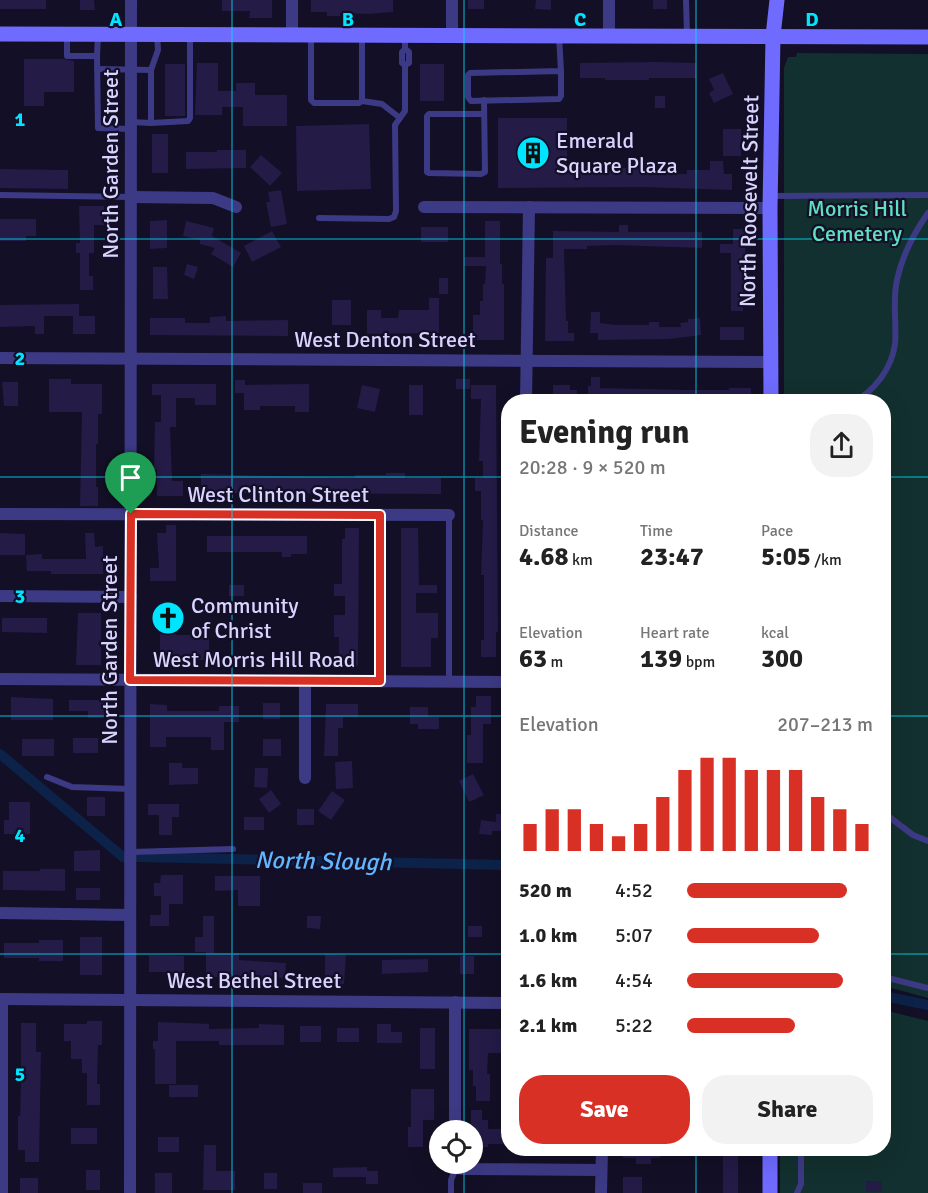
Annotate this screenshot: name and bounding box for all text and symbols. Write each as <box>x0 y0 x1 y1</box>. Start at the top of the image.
text: A <box>110 7 123 32</box>
text: B <box>342 7 354 32</box>
text: C <box>574 7 586 32</box>
text: D <box>805 7 819 32</box>
street label: North Garden Street <box>97 69 124 259</box>
street label: North Roosevelt Street <box>734 94 764 307</box>
text: 1 <box>15 107 26 132</box>
place label: Emerald Square Plaza <box>556 127 678 179</box>
building icon: Emerald Square Plaza <box>515 135 551 171</box>
park label: Morris Hill Cemetery <box>807 195 907 247</box>
street label: West Denton Street <box>294 326 476 353</box>
text: 2 <box>15 346 25 371</box>
text: Evening run <box>519 412 689 453</box>
button: share <box>810 414 873 477</box>
pin <box>105 452 156 514</box>
text: 20:28 · 9 × 520 m <box>519 455 666 480</box>
icon: arrive <box>114 461 147 494</box>
street label: West Clinton Street <box>187 481 369 508</box>
text: Distance <box>519 521 579 541</box>
text: Time <box>640 521 673 541</box>
text: Pace <box>761 521 793 541</box>
text: 4.68 <box>519 541 569 573</box>
text: 23:47 <box>640 541 704 573</box>
text: 5:05 <box>761 541 811 573</box>
text: km <box>569 550 593 570</box>
text: /km <box>811 550 842 570</box>
street label: North Garden Street <box>96 555 123 745</box>
text: 3 <box>15 584 25 609</box>
place label: Community of Christ <box>191 592 299 644</box>
church icon: Community of Christ <box>150 600 186 636</box>
text: Elevation <box>519 623 583 643</box>
text: Heart rate <box>640 623 709 643</box>
text: kcal <box>761 623 789 643</box>
text: 63 <box>519 643 547 675</box>
text: 139 <box>640 643 682 675</box>
text: 300 <box>761 643 803 675</box>
street label: West Morris Hill Road <box>153 646 355 673</box>
text: m <box>547 652 563 672</box>
text: bpm <box>682 652 715 672</box>
text: Elevation <box>519 712 599 737</box>
text: 207–213 m <box>777 712 873 737</box>
text: 4 <box>15 823 26 848</box>
water label: North Slough <box>255 845 392 877</box>
text: 520 m <box>519 878 572 903</box>
text: 4:52 <box>615 878 653 903</box>
text: 1.0 km <box>519 923 577 948</box>
text: 5:07 <box>615 923 653 948</box>
street label: West Bethel Street <box>167 967 342 994</box>
text: 1.6 km <box>519 968 577 993</box>
text: 4:54 <box>615 968 653 993</box>
text: 2.1 km <box>519 1013 577 1038</box>
text: 5:22 <box>615 1013 653 1038</box>
text: 5 <box>15 1062 25 1087</box>
button: Save <box>519 1075 690 1144</box>
button: Share <box>702 1075 873 1144</box>
map controls <box>429 1120 483 1174</box>
button: locate <box>429 1120 483 1174</box>

